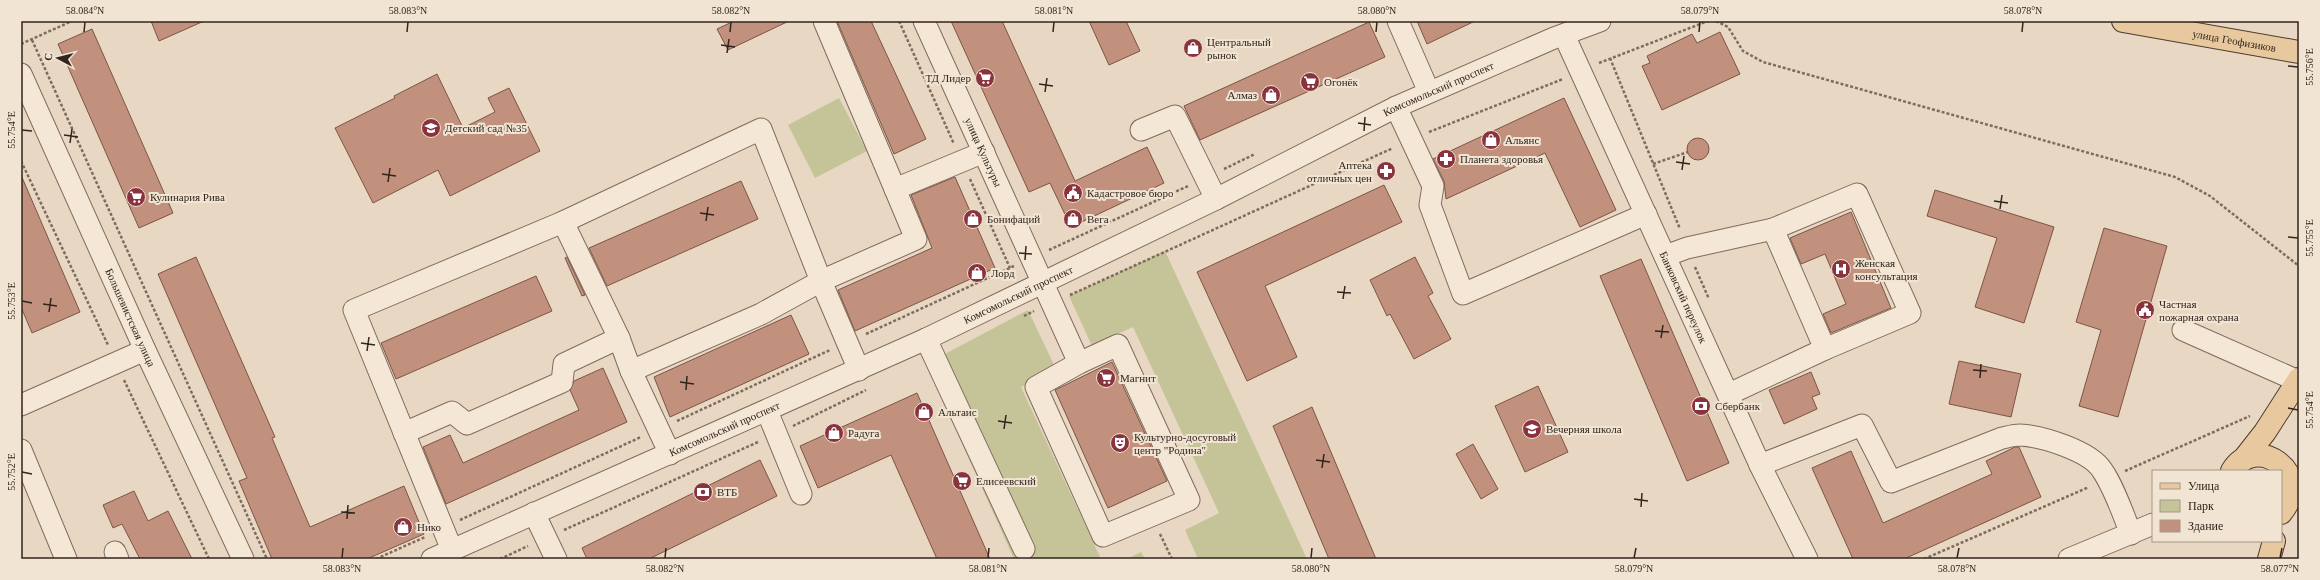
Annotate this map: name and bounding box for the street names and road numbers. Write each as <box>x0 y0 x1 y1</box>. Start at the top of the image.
street label: улица Геофизиков <box>2192 27 2277 54</box>
street label: Комсомольский проспект <box>1381 59 1496 119</box>
street label: улица Культуры <box>963 116 1005 189</box>
street label: Банковский переулок <box>1657 249 1710 345</box>
street label: Комсомольский проспект <box>962 263 1075 326</box>
street label: Большевистская улица <box>103 267 158 369</box>
street label: Комсомольский проспект <box>667 399 782 459</box>

